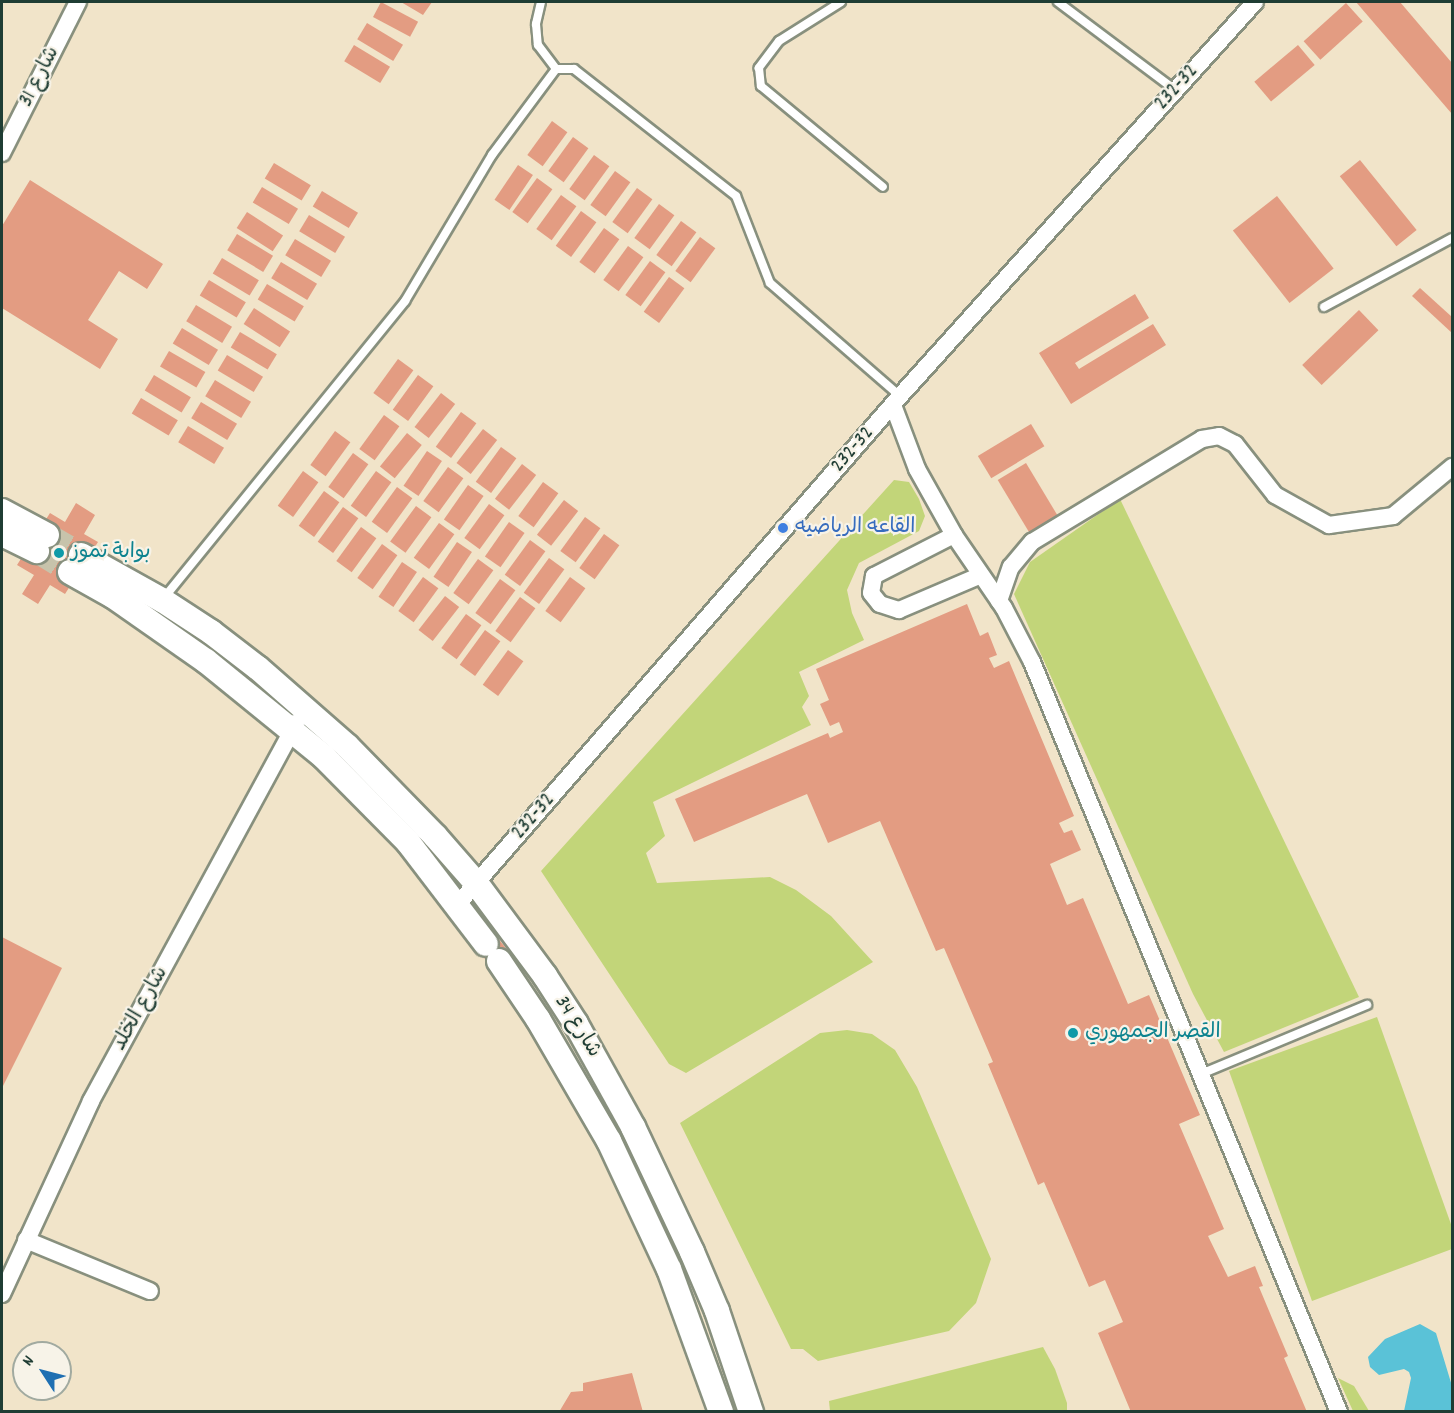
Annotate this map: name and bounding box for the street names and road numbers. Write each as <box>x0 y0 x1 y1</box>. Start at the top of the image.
street label: شارع 31 <box>14 43 66 111</box>
street label: 232-32 <box>1150 60 1204 116</box>
street label: 232-32 <box>826 422 880 478</box>
street label: 232-32 <box>507 789 561 845</box>
street label: شارع الخلد <box>108 963 174 1055</box>
street label: شارع 34 <box>548 991 606 1063</box>

